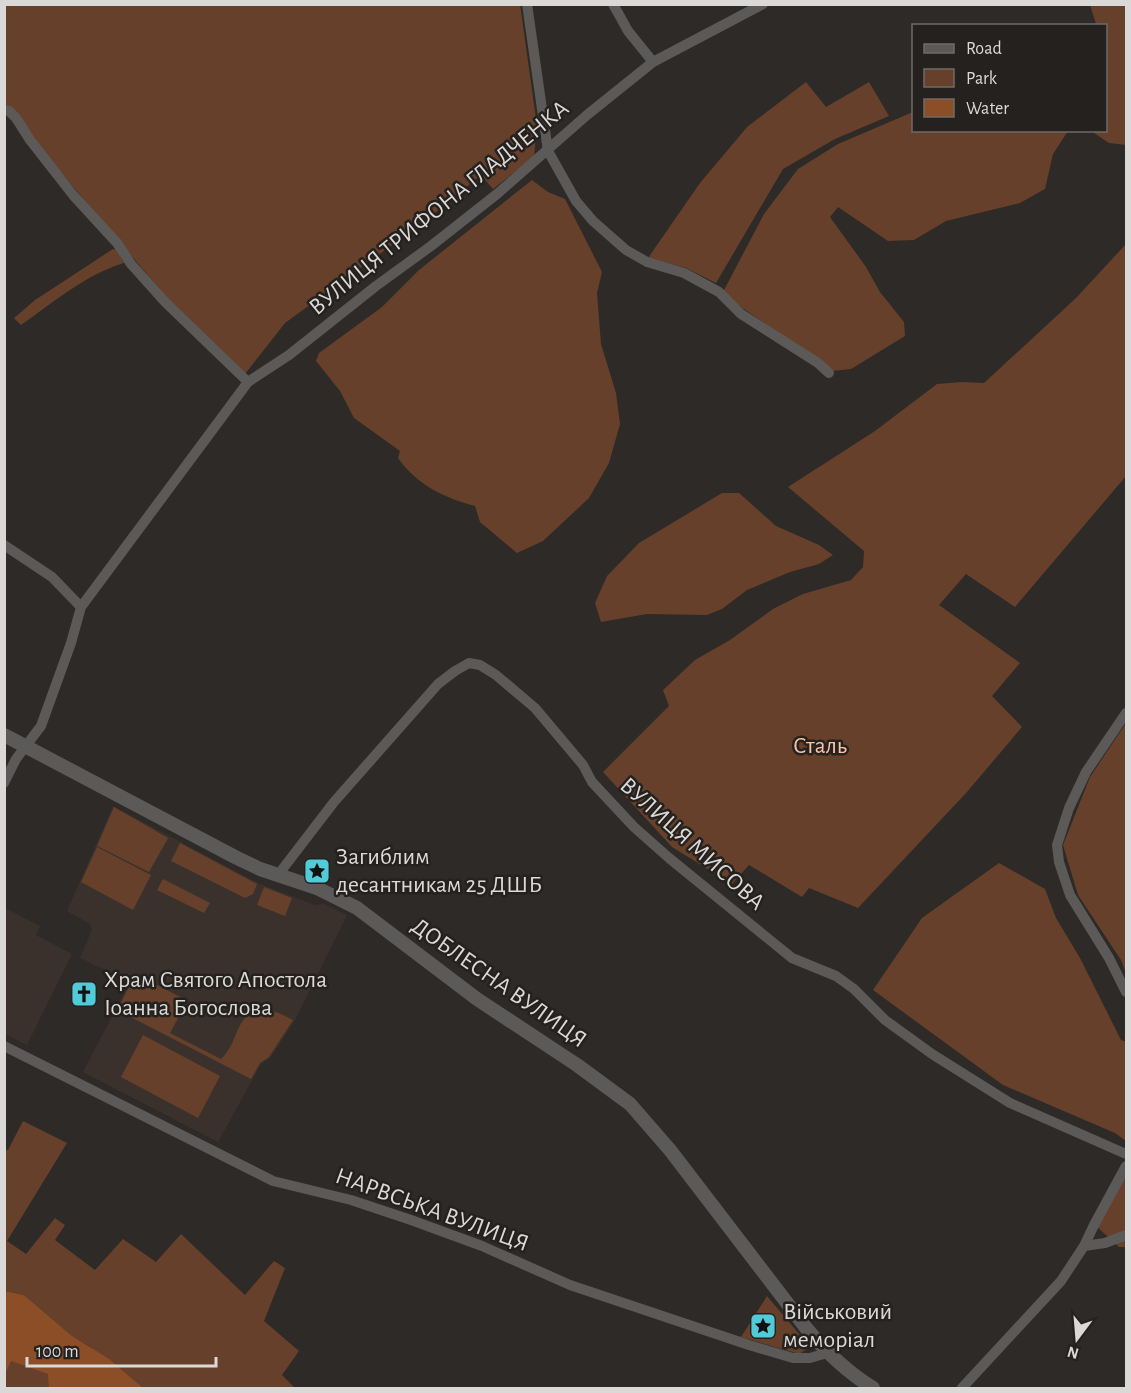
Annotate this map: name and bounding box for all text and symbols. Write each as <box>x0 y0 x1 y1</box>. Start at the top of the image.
legend <box>912 24 1107 132</box>
text: Road <box>966 40 1002 58</box>
text: Park <box>966 70 998 88</box>
street label: ВУЛИЦЯ ТРИФОНА ГЛАДЧЕНКА <box>305 96 573 320</box>
text: Water <box>966 100 1009 118</box>
park label: Сталь <box>793 734 847 758</box>
street label: ВУЛИЦЯ МИСОВА <box>615 773 769 915</box>
place label: Загиблим десантникам 25 ДШБ <box>336 845 542 897</box>
place icon: Загиблим десантникам 25 ДШБ <box>302 856 332 886</box>
street label: ДОБЛЕСНА ВУЛИЦЯ <box>407 914 591 1052</box>
place label: Храм Святого Апостола Іоанна Богослова <box>104 968 327 1020</box>
church icon: Храм Святого Апостола Іоанна Богослова <box>69 979 99 1009</box>
street label: НАРВСЬКА ВУЛИЦЯ <box>332 1164 532 1256</box>
place label: Військовий меморіал <box>783 1300 892 1352</box>
north arrow <box>1047 1309 1107 1369</box>
place icon: Військовий меморіал <box>748 1311 778 1341</box>
scale bar <box>27 1330 216 1368</box>
text: 100 m <box>36 1343 79 1361</box>
text: N <box>1066 1343 1081 1362</box>

